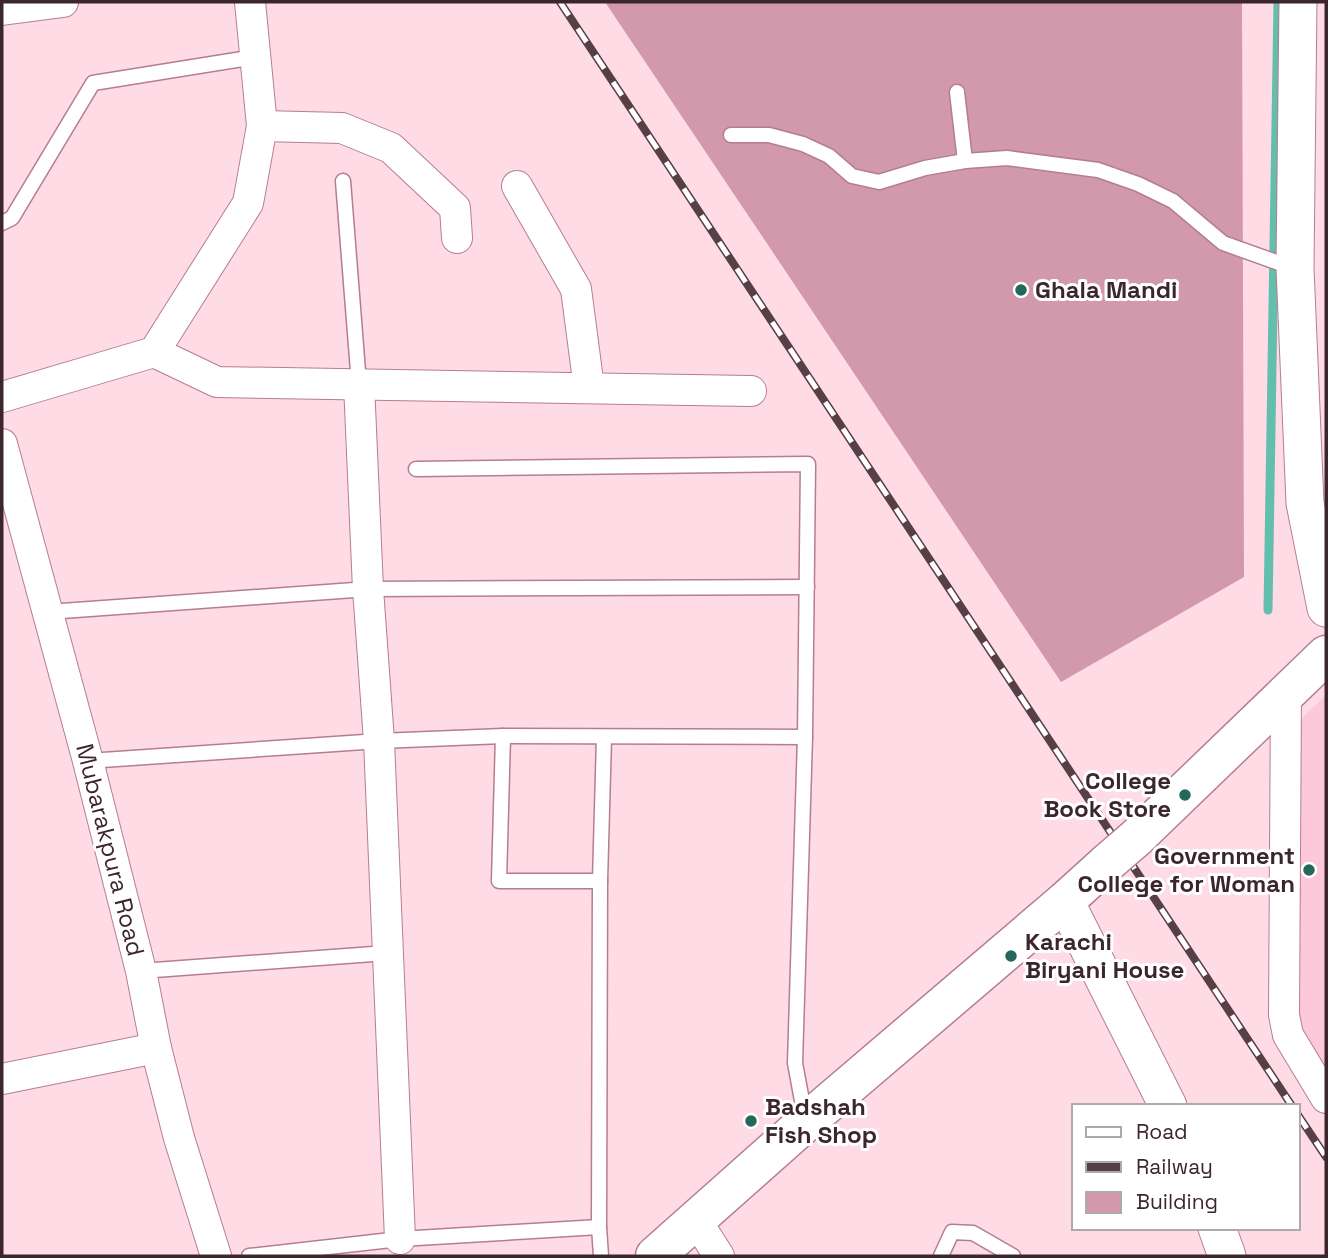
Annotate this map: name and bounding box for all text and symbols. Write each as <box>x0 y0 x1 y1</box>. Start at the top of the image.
place label: Ghala Mandi <box>1035 274 1177 305</box>
marker: Ghala Mandi <box>1013 282 1029 298</box>
street label: Mubarakpura Road <box>69 741 152 959</box>
place label: College Book Store <box>1043 765 1171 824</box>
marker: College Book Store <box>1177 787 1193 803</box>
place label: Government College for Woman <box>1078 840 1295 899</box>
marker: Government College for Woman <box>1301 862 1317 878</box>
place label: Karachi Biryani House <box>1025 926 1184 985</box>
marker: Karachi Biryani House <box>1003 948 1019 964</box>
place label: Badshah Fish Shop <box>765 1091 877 1150</box>
legend <box>1072 1104 1300 1230</box>
marker: Badshah Fish Shop <box>743 1113 759 1129</box>
text: Road <box>1136 1118 1188 1145</box>
text: Railway <box>1136 1153 1213 1180</box>
text: Building <box>1136 1188 1218 1215</box>

